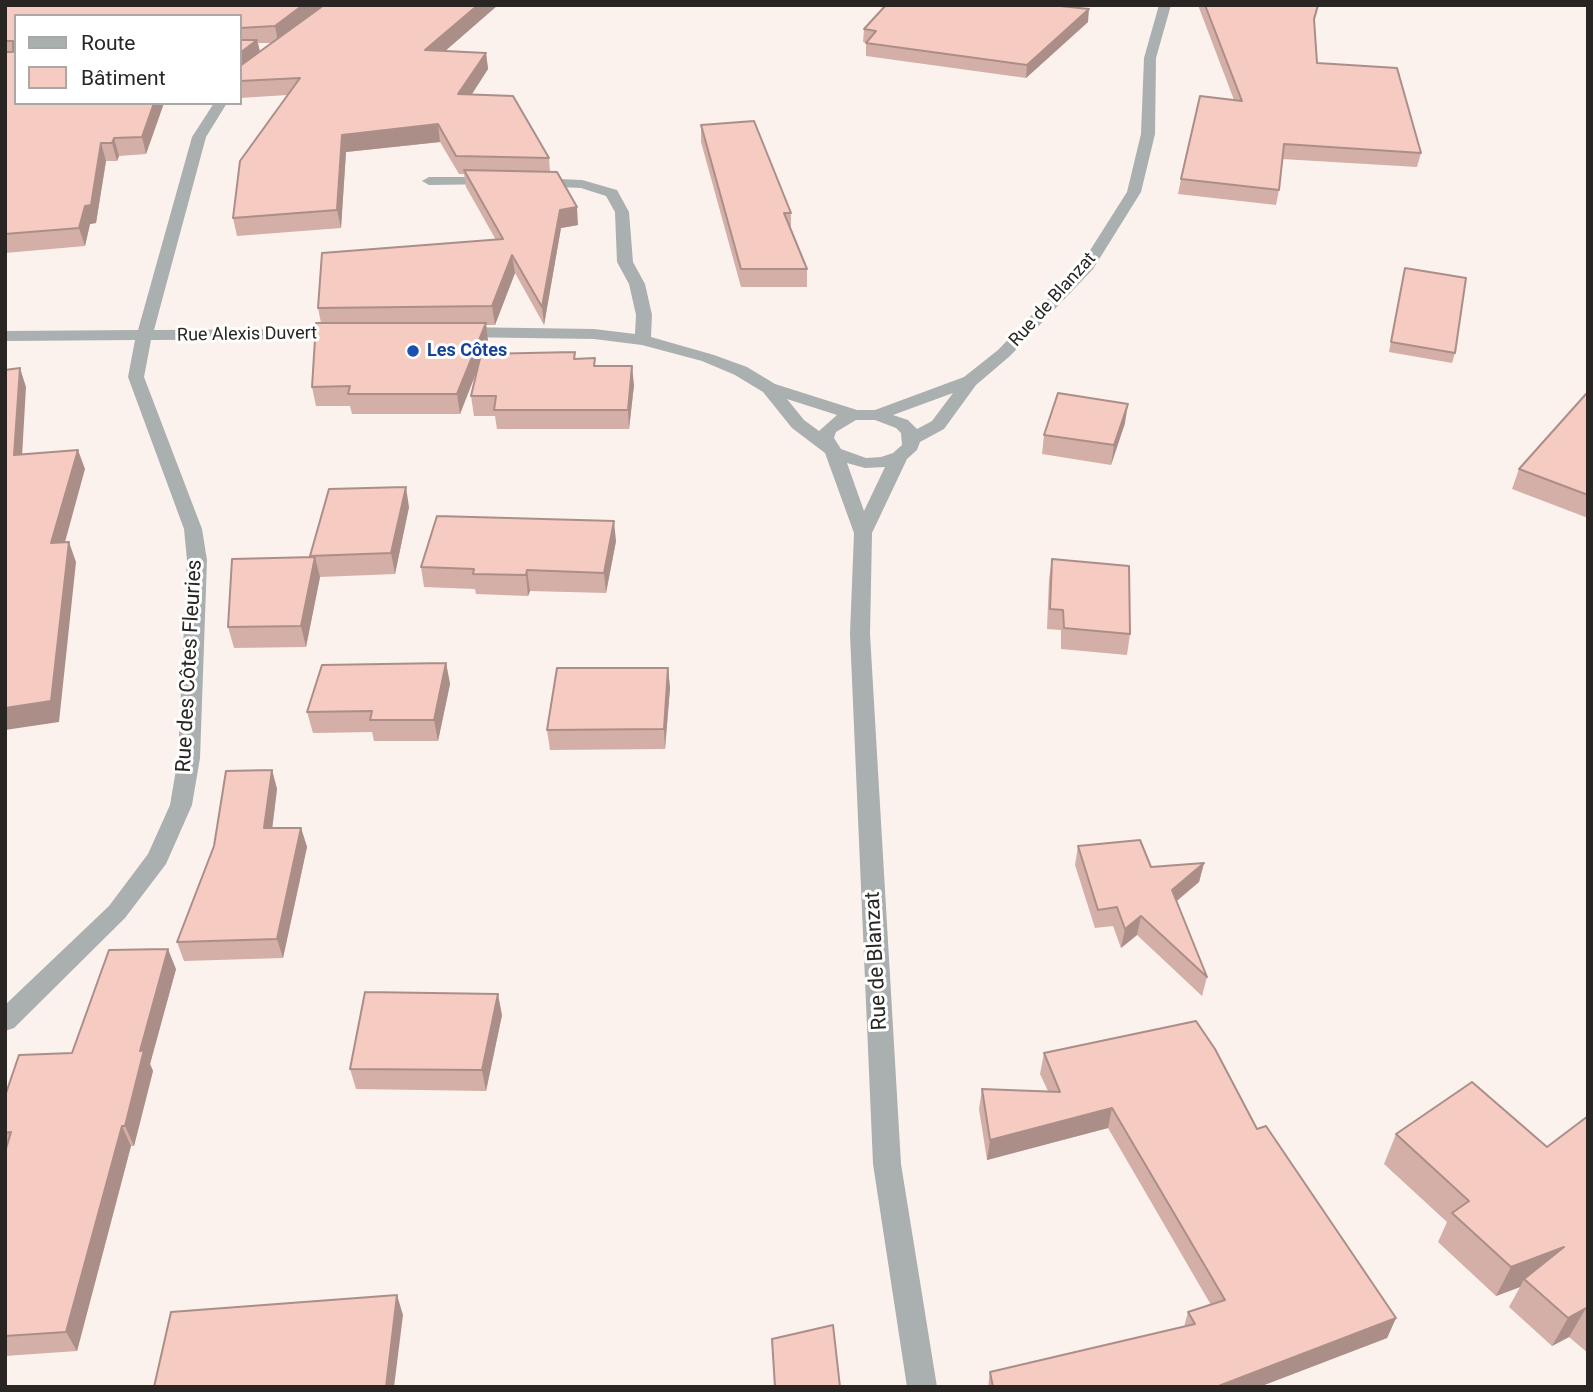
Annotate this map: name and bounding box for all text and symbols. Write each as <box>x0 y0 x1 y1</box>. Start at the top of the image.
legend <box>14 14 242 105</box>
text: Route <box>81 31 136 55</box>
text: Bâtiment <box>81 66 166 90</box>
street label: Rue de Blanzat <box>1005 249 1101 351</box>
street label: Rue Alexis Duvert <box>177 323 317 347</box>
place label: Les Côtes <box>427 340 507 362</box>
marker: Les Côtes <box>405 343 421 359</box>
street label: Rue des Côtes Fleuries <box>172 559 208 773</box>
street label: Rue de Blanzat <box>861 891 893 1031</box>

